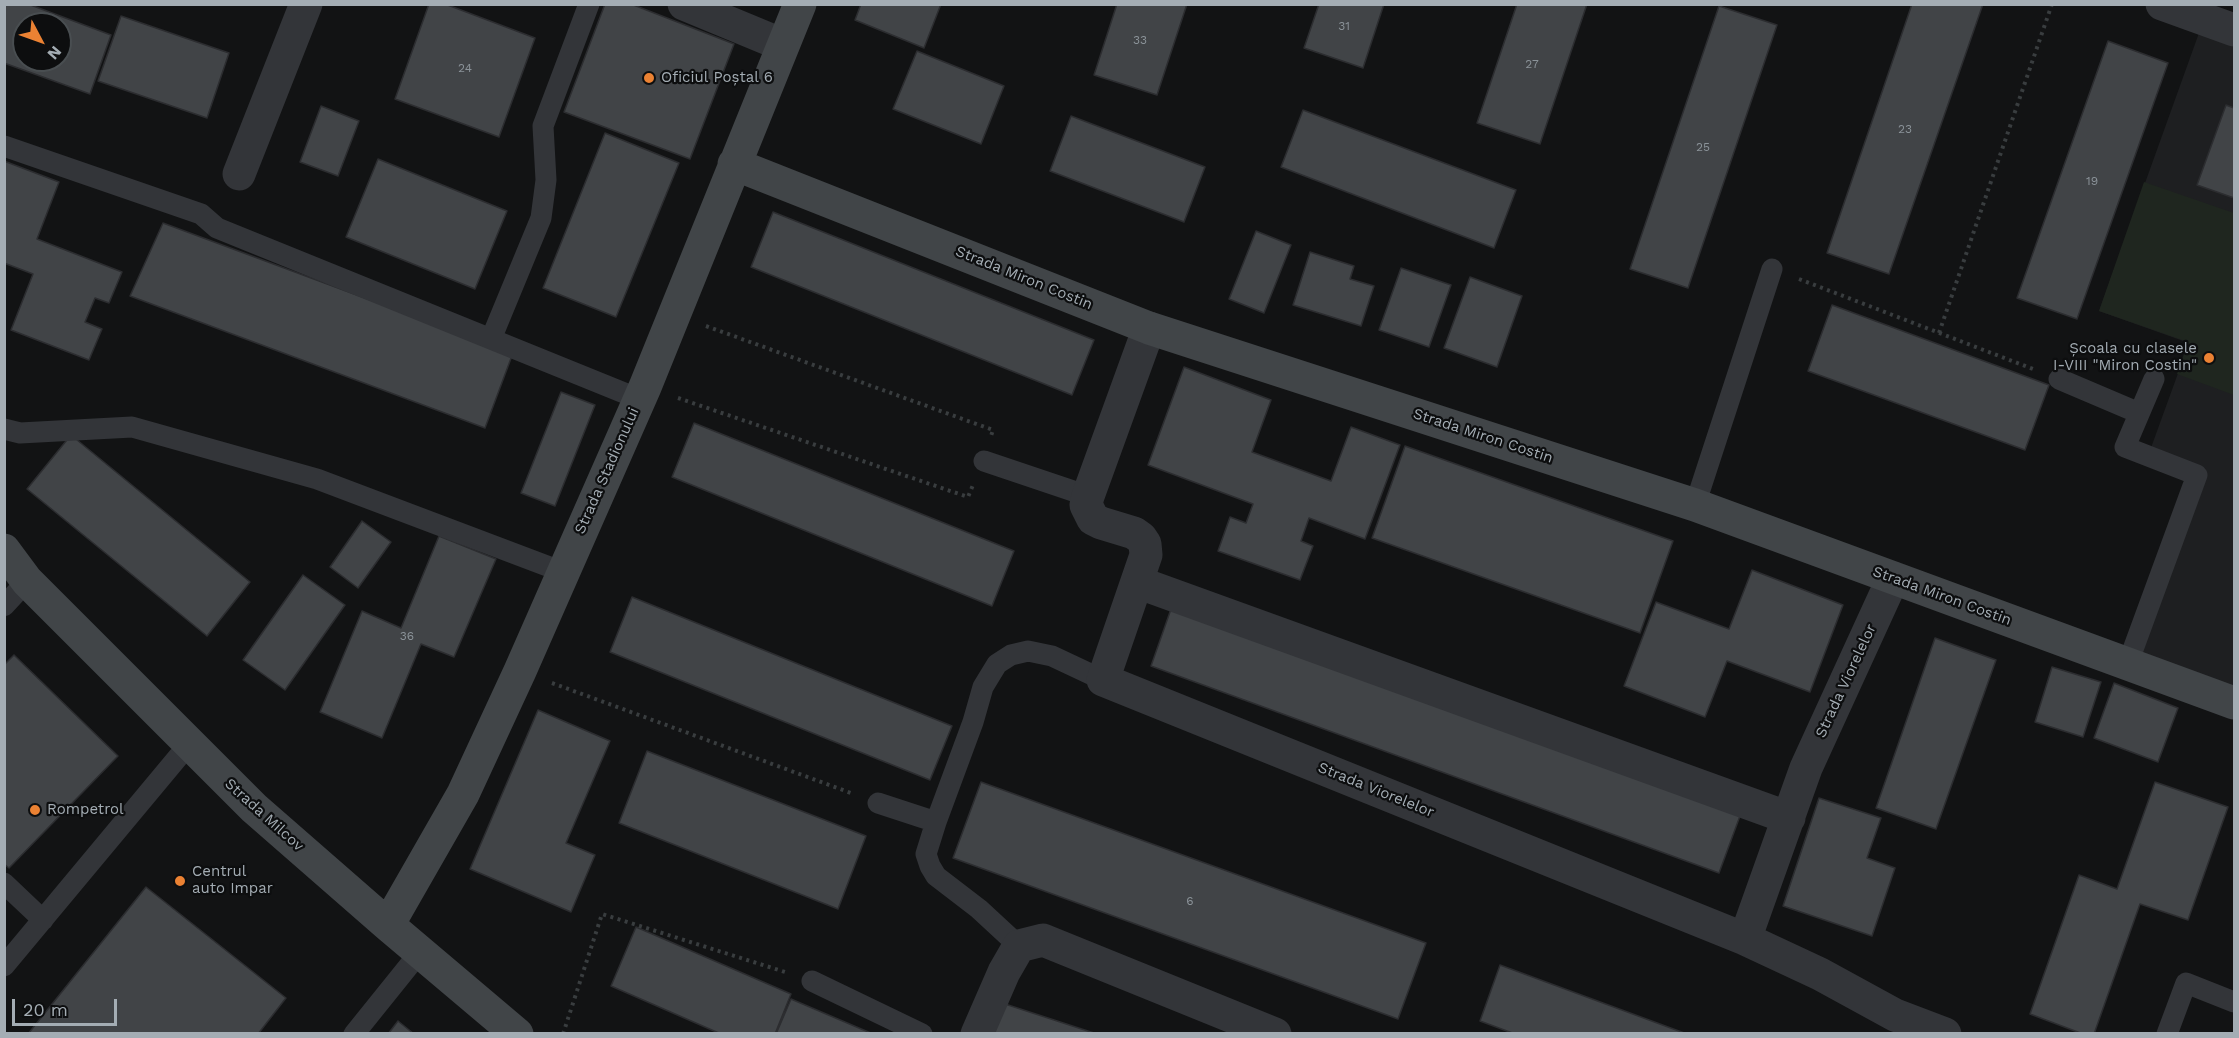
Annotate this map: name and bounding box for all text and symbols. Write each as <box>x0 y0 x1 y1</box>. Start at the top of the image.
north arrow <box>12 12 72 72</box>
house number: 31 <box>1338 19 1350 33</box>
house number: 33 <box>1133 33 1147 47</box>
text: N <box>43 42 66 64</box>
house number: 27 <box>1525 57 1539 71</box>
house number: 24 <box>458 61 472 75</box>
place label: Oficiul Poștal 6 <box>661 69 773 87</box>
marker: Oficiul Poștal 6 <box>642 71 656 85</box>
house number: 23 <box>1898 122 1912 136</box>
house number: 25 <box>1696 140 1710 154</box>
house number: 19 <box>2086 174 2098 188</box>
street label: Strada Miron Costin <box>953 242 1095 314</box>
place label: Școala cu clasele I-VIII "Miron Costin" <box>2053 340 2197 375</box>
marker: Școala cu clasele I-VIII "Miron Costin" <box>2202 351 2216 365</box>
street label: Strada Stadionului <box>571 405 643 537</box>
street label: Strada Miron Costin <box>1411 405 1555 467</box>
street label: Strada Miron Costin <box>1870 563 2014 629</box>
street label: Strada Viorelelor <box>1812 621 1880 741</box>
house number: 36 <box>400 629 414 643</box>
street label: Strada Viorelelor <box>1315 759 1437 821</box>
street label: Strada Milcov <box>221 775 307 855</box>
place label: Rompetrol <box>47 801 124 819</box>
marker: Rompetrol <box>28 803 42 817</box>
place label: Centrul auto Impar <box>192 863 273 898</box>
marker: Centrul auto Impar <box>173 874 187 888</box>
house number: 6 <box>1186 894 1194 908</box>
scale bar <box>15 987 120 1025</box>
text: 20 m <box>23 999 68 1020</box>

